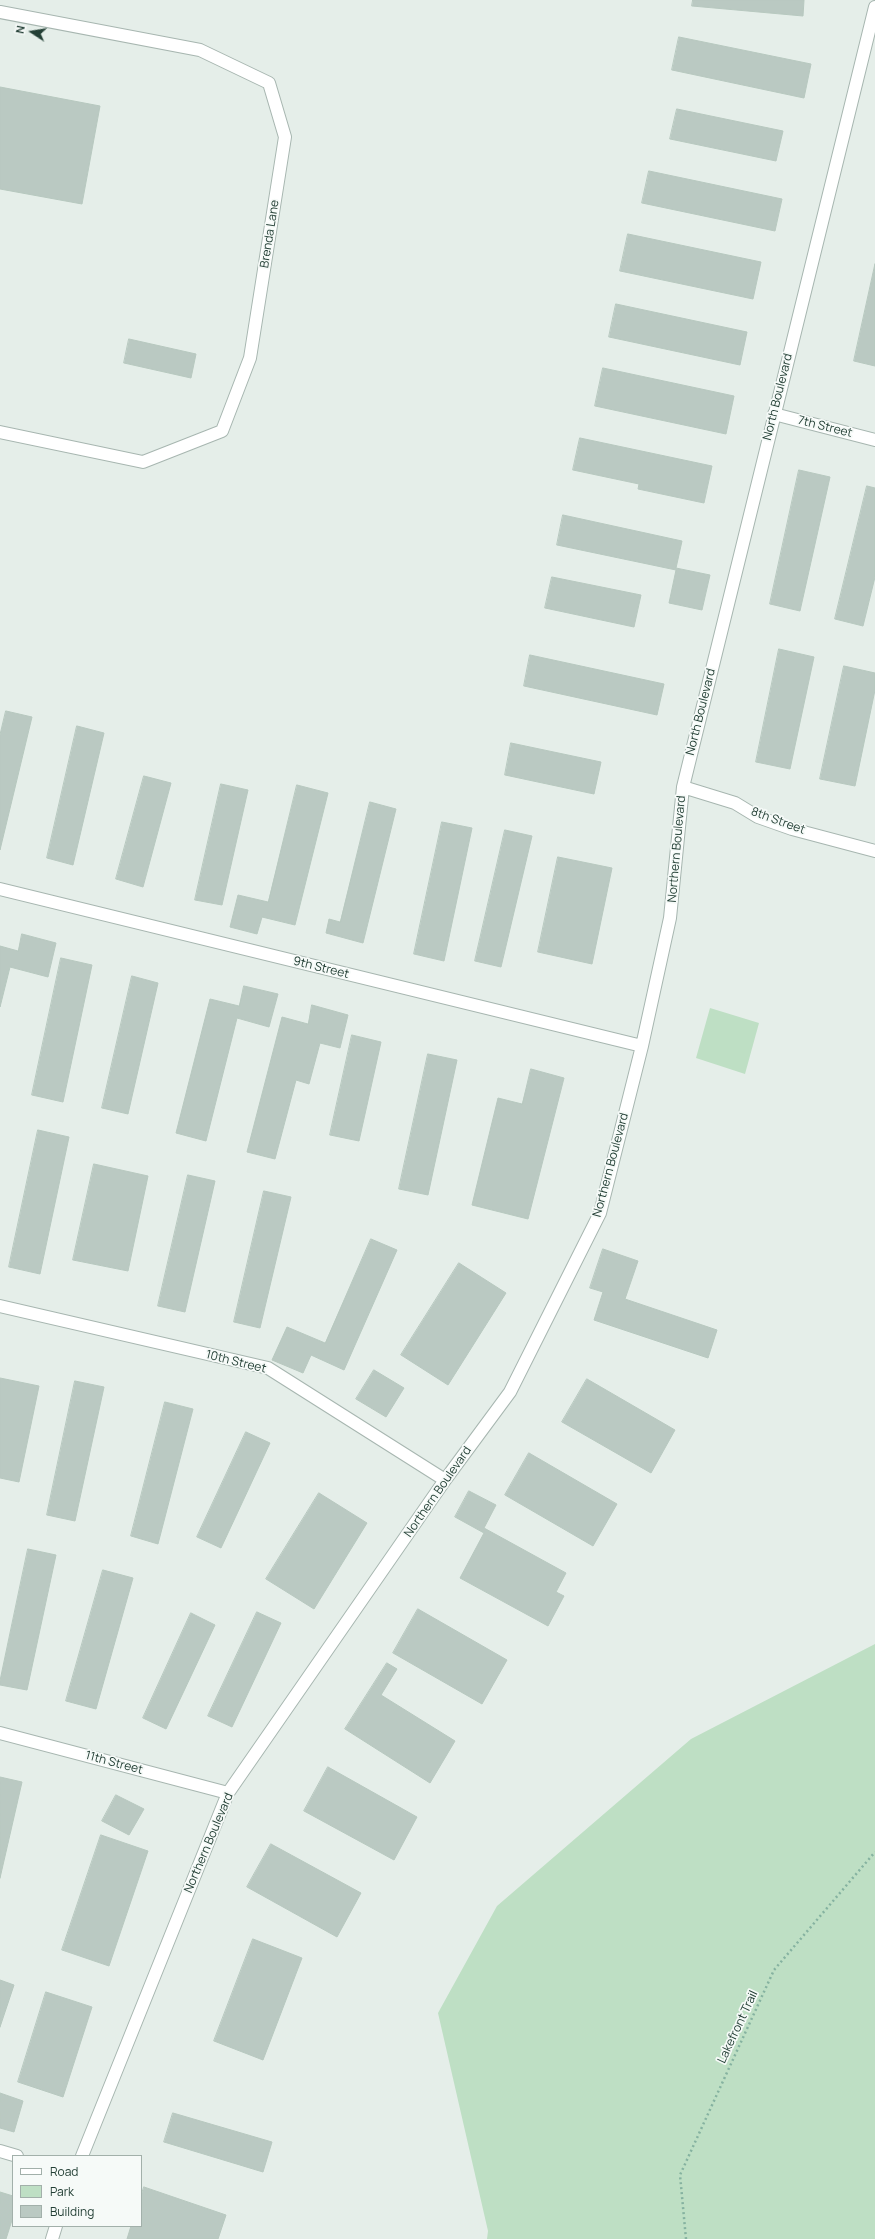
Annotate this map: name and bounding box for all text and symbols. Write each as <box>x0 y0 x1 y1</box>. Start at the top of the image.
north arrow <box>12 12 52 52</box>
text: N <box>12 24 28 35</box>
street label: Brenda Lane <box>258 199 282 269</box>
street label: North Boulevard <box>760 352 796 442</box>
street label: 7th Street <box>796 413 854 441</box>
street label: North Boulevard <box>683 667 719 757</box>
street label: Northern Boulevard <box>665 795 689 903</box>
street label: 8th Street <box>749 805 807 837</box>
street label: 9th Street <box>292 954 350 982</box>
street label: Northern Boulevard <box>590 1111 632 1219</box>
street label: 10th Street <box>204 1348 268 1376</box>
street label: Northern Boulevard <box>401 1444 475 1540</box>
street label: 11th Street <box>84 1748 144 1778</box>
street label: Northern Boulevard <box>181 1791 237 1895</box>
street label: Lakefront Trail <box>715 1988 761 2066</box>
legend <box>12 2155 142 2227</box>
text: Road <box>50 2163 78 2180</box>
text: Park <box>50 2183 74 2200</box>
text: Building <box>50 2203 94 2220</box>

